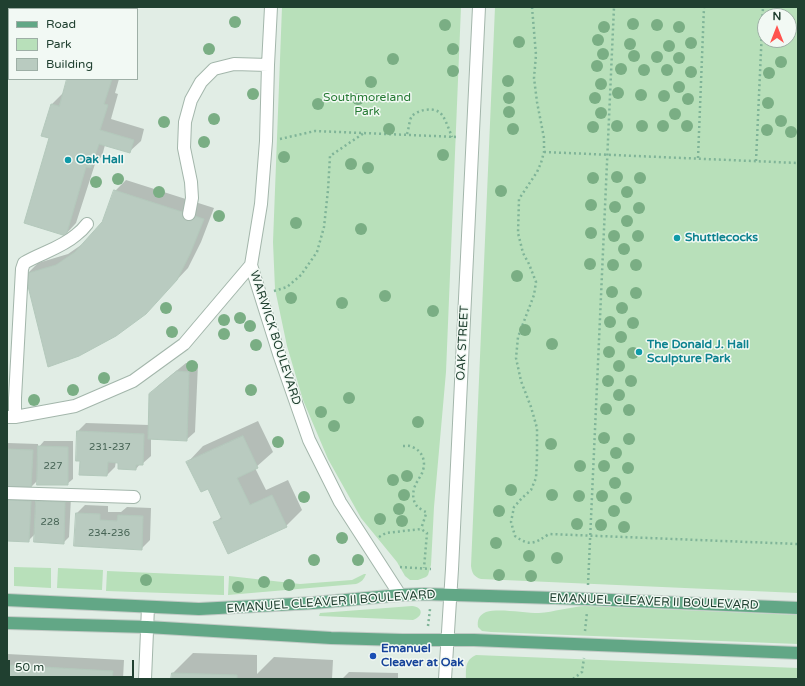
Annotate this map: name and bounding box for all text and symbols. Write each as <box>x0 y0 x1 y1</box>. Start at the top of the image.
legend <box>8 8 138 80</box>
north arrow <box>757 8 797 48</box>
text: N <box>773 10 781 23</box>
text: Road <box>46 17 76 31</box>
text: Park <box>46 37 72 51</box>
text: Building <box>46 57 93 71</box>
park label: Southmoreland Park <box>323 91 411 119</box>
place label: Oak Hall <box>76 153 124 167</box>
marker: Oak Hall <box>63 155 73 165</box>
place label: Shuttlecocks <box>685 231 758 245</box>
marker: Shuttlecocks <box>672 233 682 243</box>
street label: WARWICK BOULEVARD <box>246 269 304 407</box>
street label: OAK STREET <box>454 305 472 381</box>
place label: The Donald J. Hall Sculpture Park <box>647 338 749 366</box>
marker: The Donald J. Hall Sculpture Park <box>634 347 644 357</box>
house number: 231-237 <box>89 441 131 453</box>
house number: 227 <box>44 460 62 472</box>
house number: 228 <box>41 516 59 528</box>
house number: 234-236 <box>88 527 130 539</box>
street label: EMANUEL CLEAVER II BOULEVARD <box>226 588 436 616</box>
street label: EMANUEL CLEAVER II BOULEVARD <box>549 591 759 613</box>
place label: Emanuel Cleaver at Oak <box>381 642 464 670</box>
marker: Emanuel Cleaver at Oak <box>368 651 378 661</box>
scale bar <box>10 652 136 678</box>
text: 50 m <box>15 660 44 674</box>

